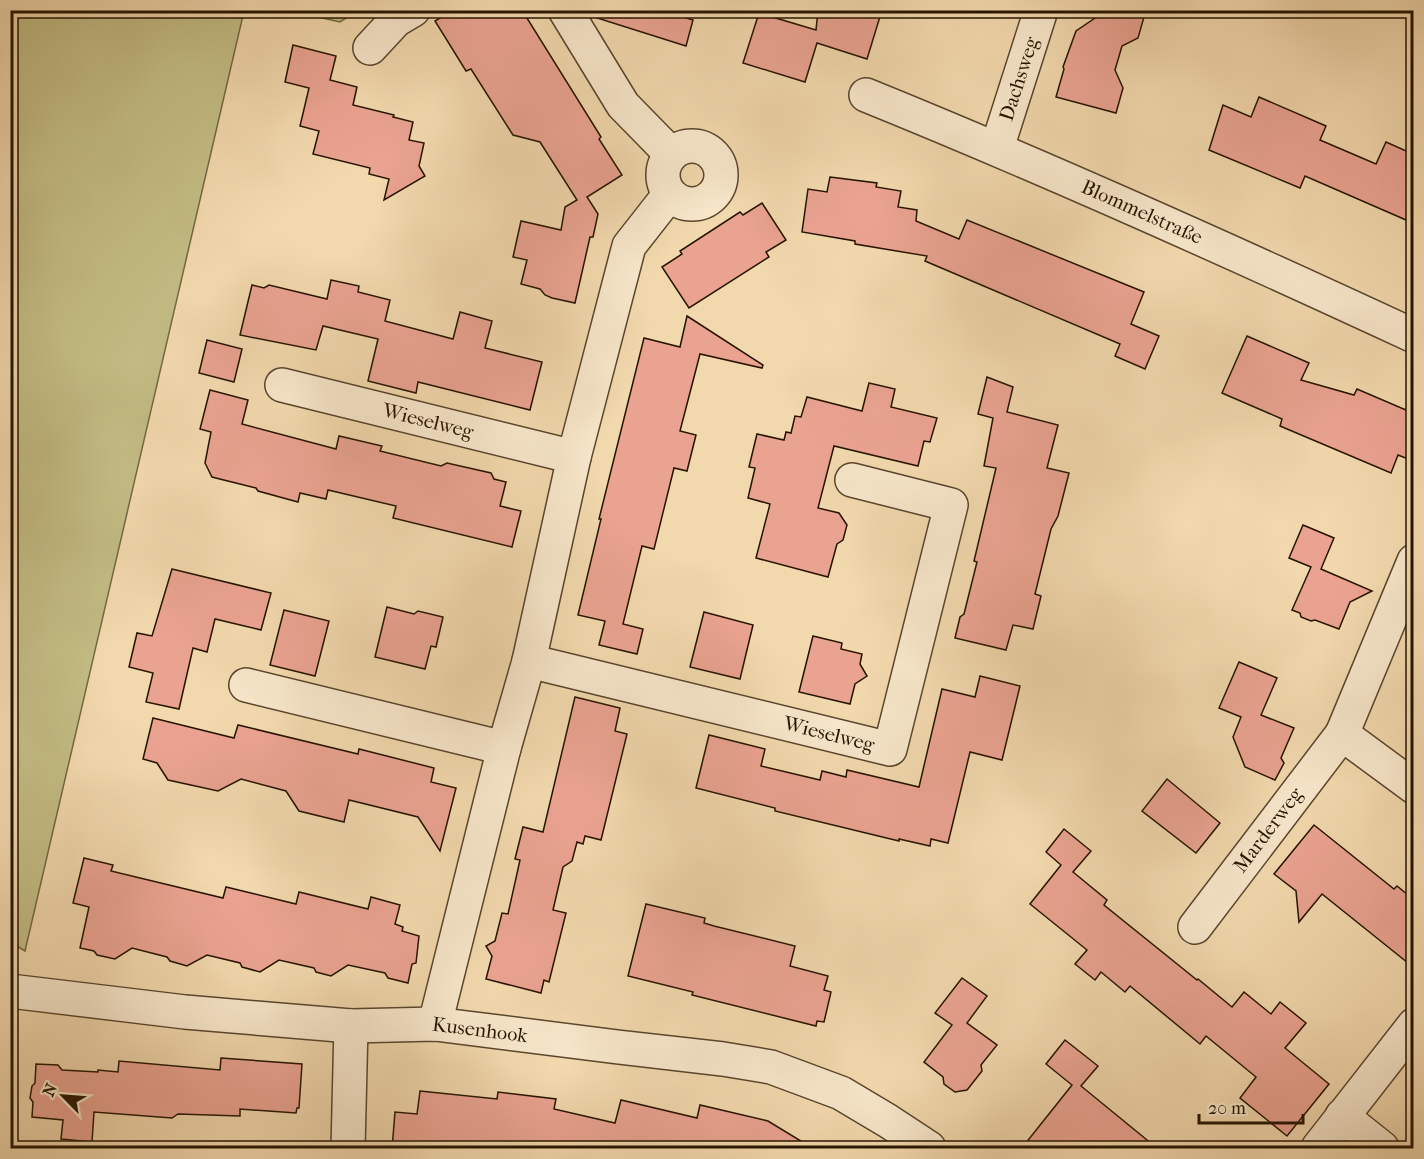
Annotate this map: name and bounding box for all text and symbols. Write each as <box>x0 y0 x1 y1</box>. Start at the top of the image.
street label: Dachsweg <box>995 34 1043 124</box>
street label: Blommelstraße <box>1078 175 1206 249</box>
street label: Wieselweg <box>379 398 476 443</box>
street label: Wieselweg <box>780 711 877 756</box>
street label: Marderweg <box>1229 783 1308 877</box>
street label: Kusenhook <box>431 1013 530 1047</box>
north arrow <box>33 1066 93 1126</box>
text: N <box>39 1080 61 1099</box>
scale bar <box>1199 1087 1302 1125</box>
text: 20 m <box>1208 1098 1246 1119</box>

